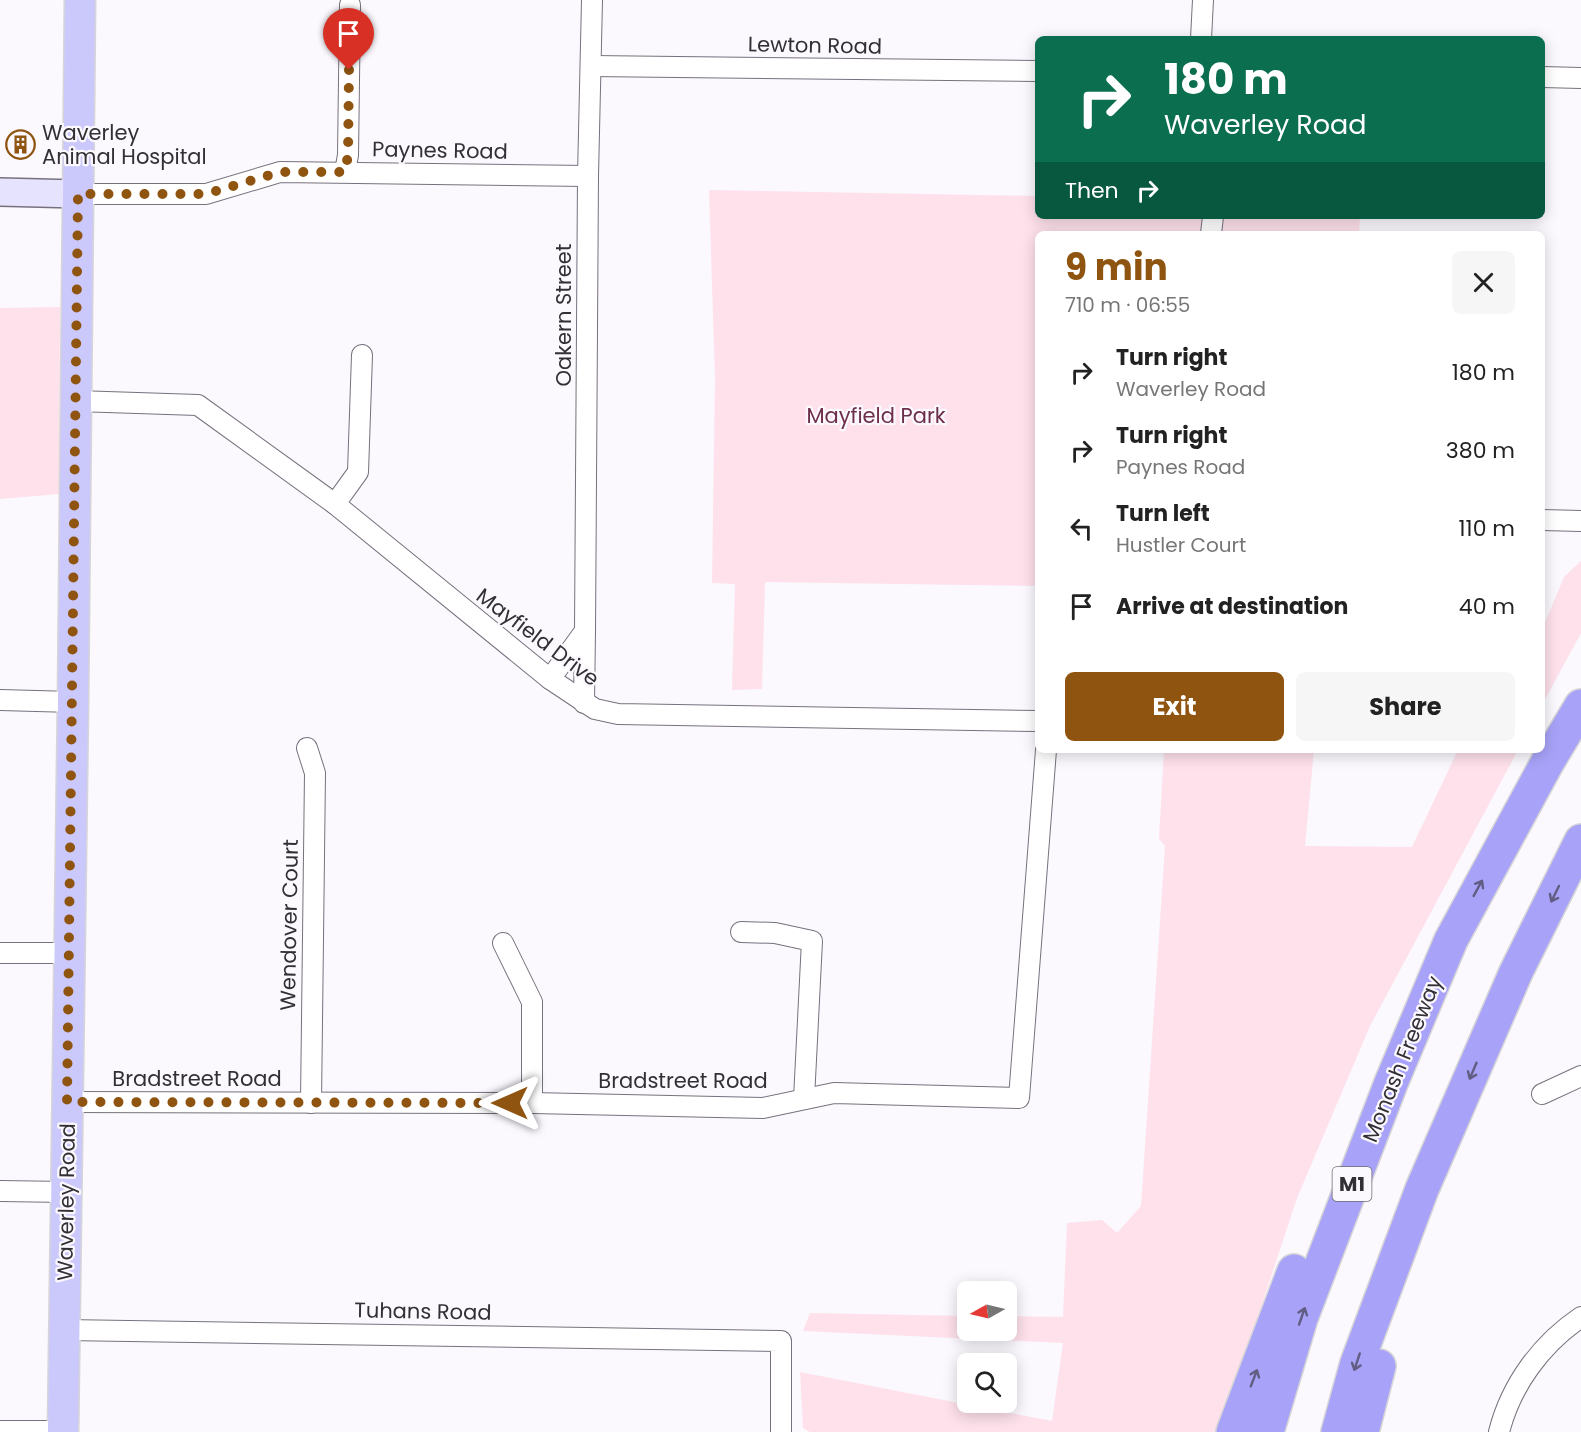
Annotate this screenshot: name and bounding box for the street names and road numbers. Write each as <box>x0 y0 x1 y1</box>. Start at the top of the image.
street label: Lewton Road <box>748 29 882 61</box>
street label: Paynes Road <box>372 134 508 166</box>
street label: Oakern Street <box>549 244 578 386</box>
street label: Mayfield Drive <box>471 581 605 693</box>
street label: Wendover Court <box>273 839 305 1011</box>
street label: Monash Freeway <box>1355 971 1449 1146</box>
street label: Bradstreet Road <box>112 1064 282 1093</box>
street label: Bradstreet Road <box>598 1066 768 1095</box>
street label: Waverley Road <box>50 1123 82 1281</box>
road number: M1 <box>1332 1167 1372 1201</box>
street label: Tuhans Road <box>354 1295 492 1327</box>

